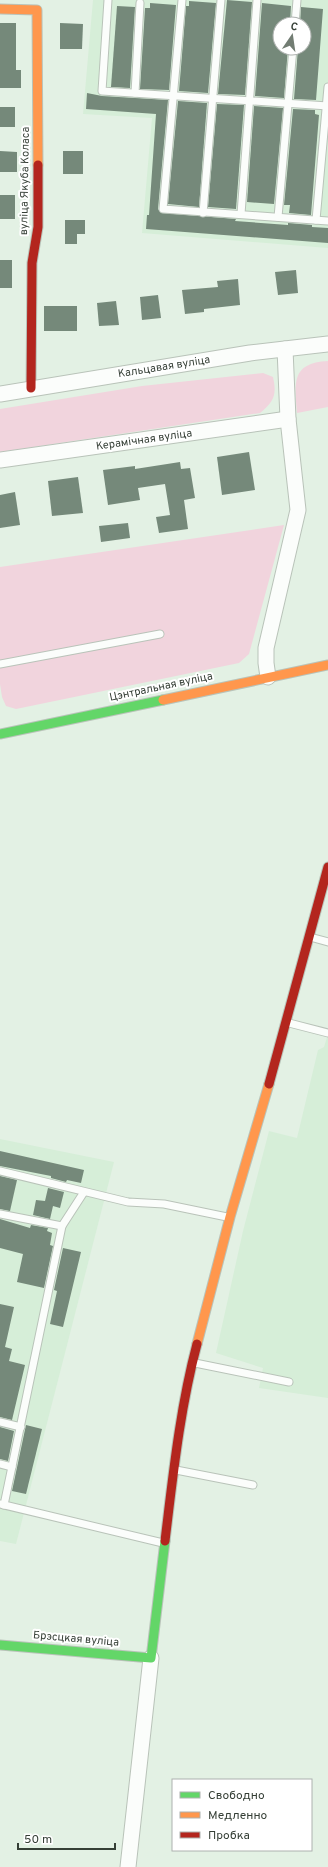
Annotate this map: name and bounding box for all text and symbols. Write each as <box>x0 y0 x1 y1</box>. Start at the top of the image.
north arrow <box>272 16 312 56</box>
text: С <box>289 20 299 35</box>
street label: вуліца Якуба Коласа <box>17 126 33 235</box>
street label: Кальцавая вуліца <box>117 353 211 381</box>
street label: Керамічная вуліца <box>95 426 193 454</box>
street label: Цэнтральная вуліца <box>108 669 214 705</box>
street label: Брэсцкая вуліца <box>32 1628 120 1650</box>
legend <box>172 1779 312 1851</box>
text: Свободно <box>208 1788 265 1804</box>
text: Медленно <box>208 1808 268 1824</box>
scale bar <box>18 1825 115 1851</box>
text: Пробка <box>208 1828 250 1844</box>
text: 50 m <box>24 1832 52 1848</box>

